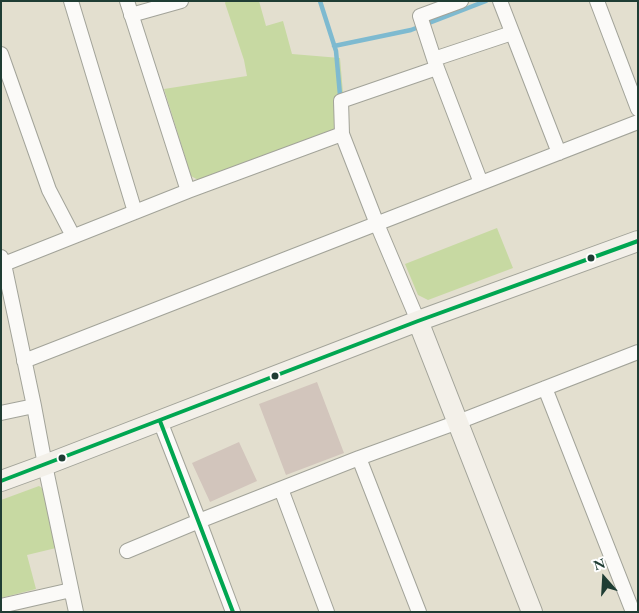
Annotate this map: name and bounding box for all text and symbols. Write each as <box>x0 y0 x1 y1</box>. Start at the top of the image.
unlabelled marker <box>586 253 596 263</box>
unlabelled marker <box>270 371 280 381</box>
unlabelled marker <box>57 453 67 463</box>
north arrow <box>579 553 629 603</box>
text: N <box>591 553 607 574</box>

